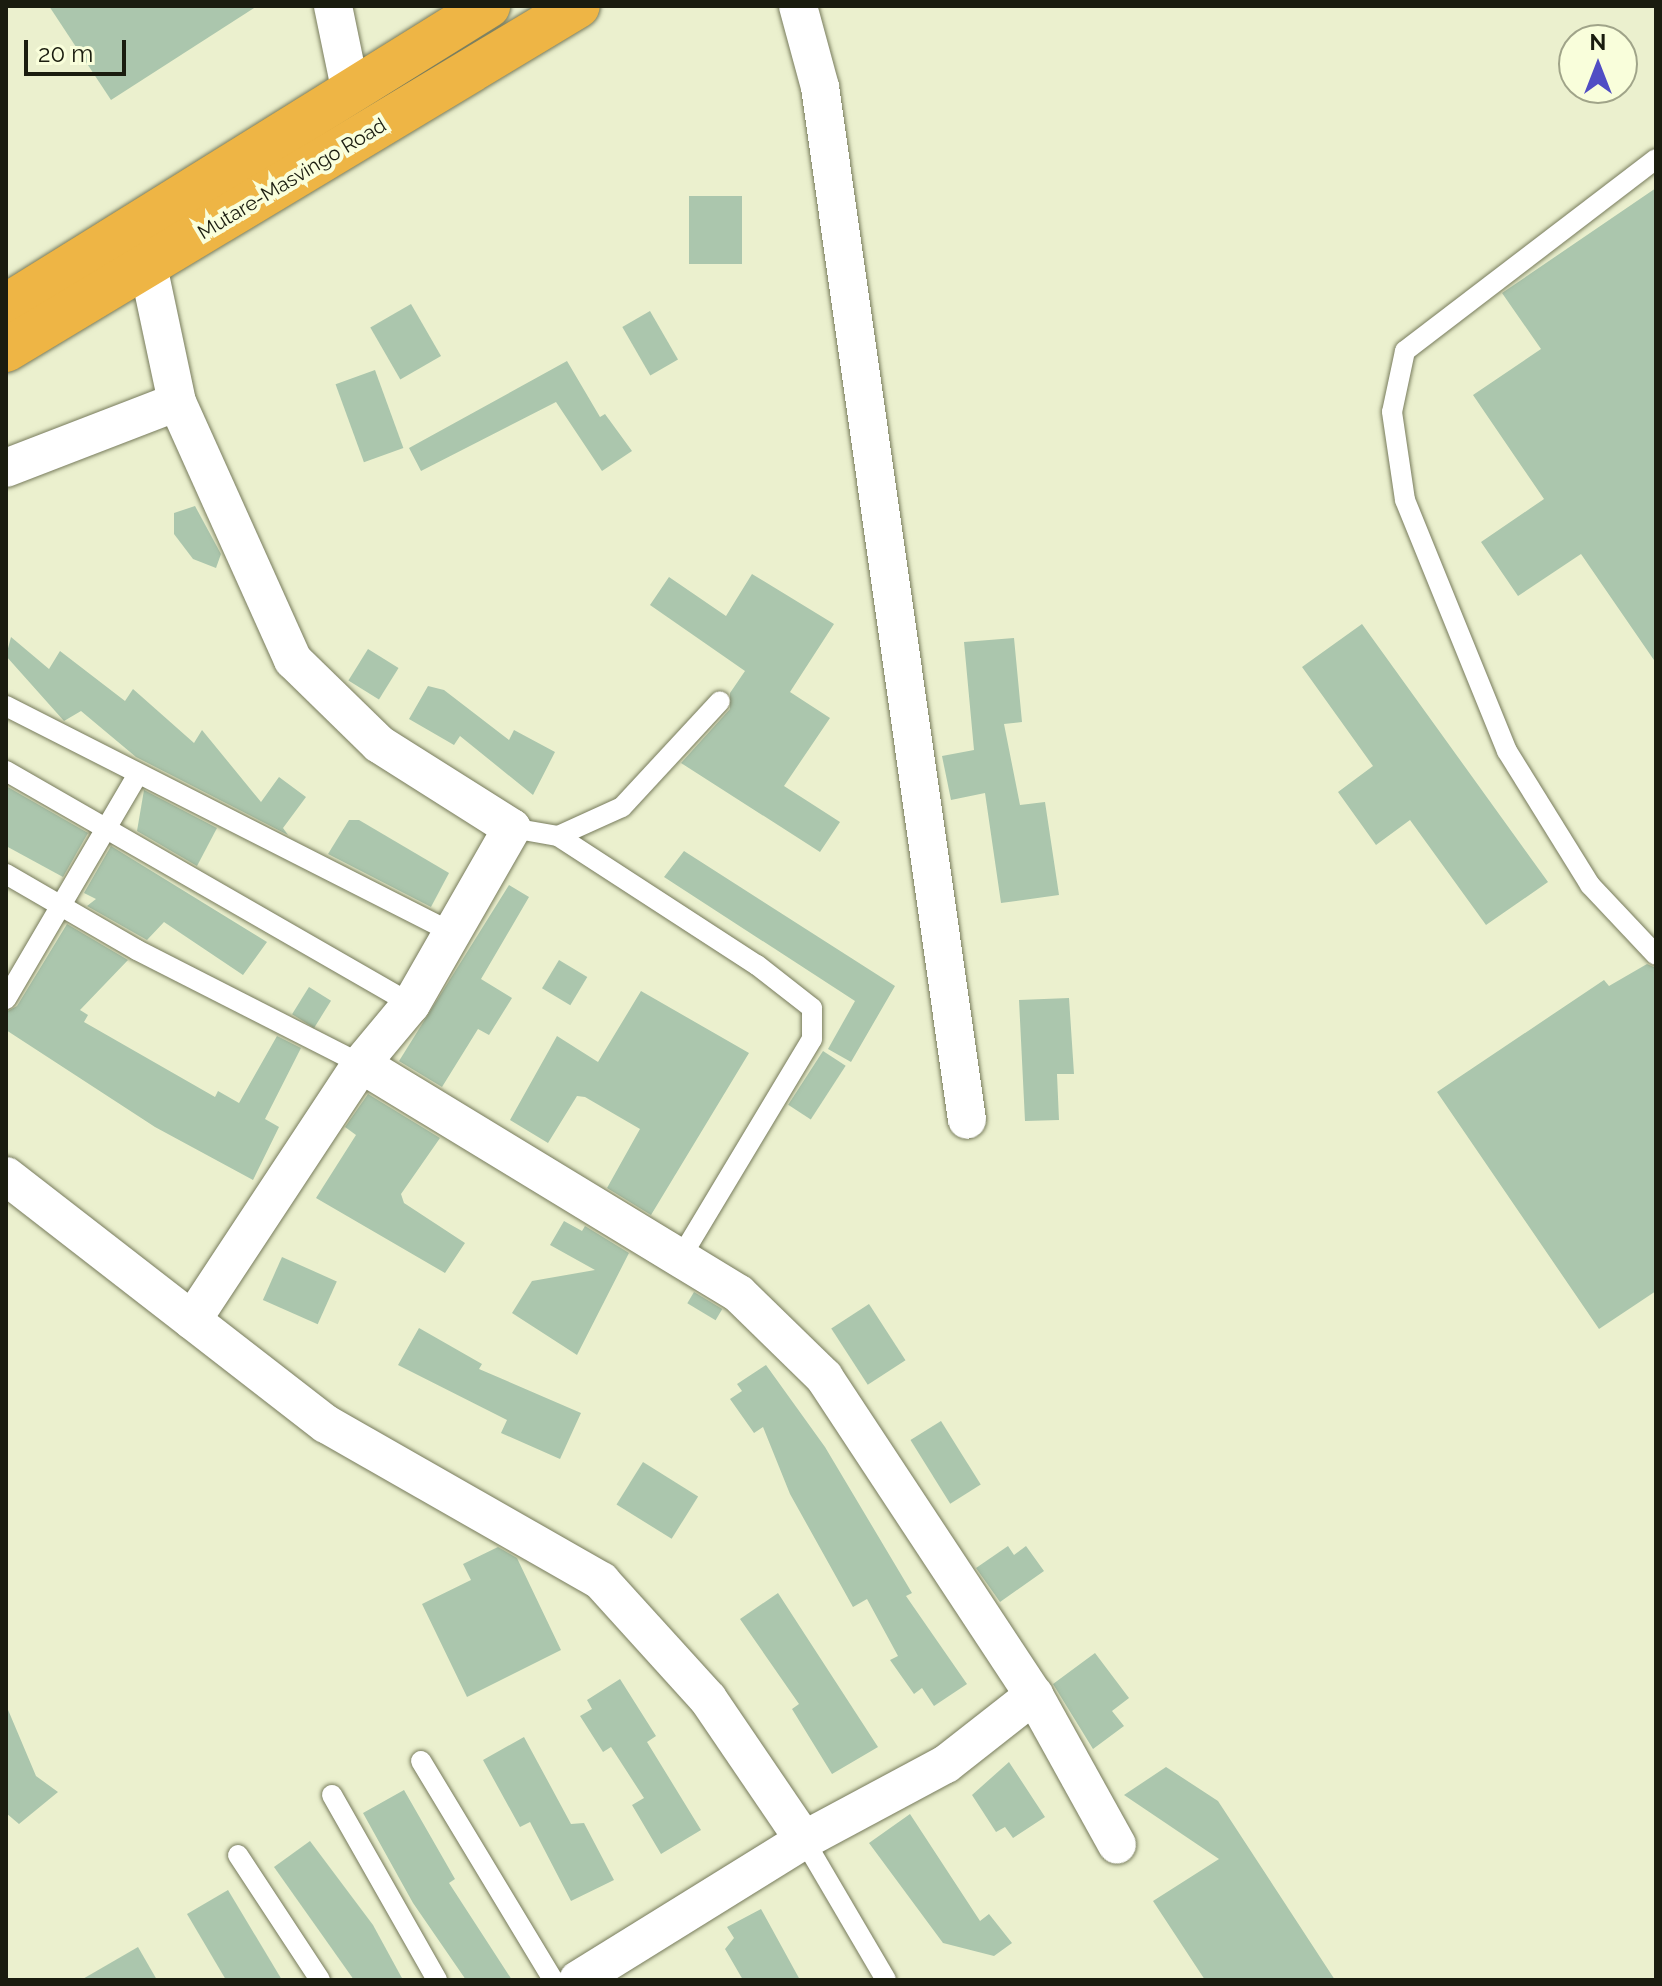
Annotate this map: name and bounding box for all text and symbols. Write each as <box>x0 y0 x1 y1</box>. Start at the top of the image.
scale bar <box>28 24 130 74</box>
north arrow <box>1558 24 1638 104</box>
text: N <box>1590 29 1606 55</box>
text: 20 m <box>38 39 93 68</box>
street label: Mutare-Masvingo Road <box>193 113 391 245</box>

